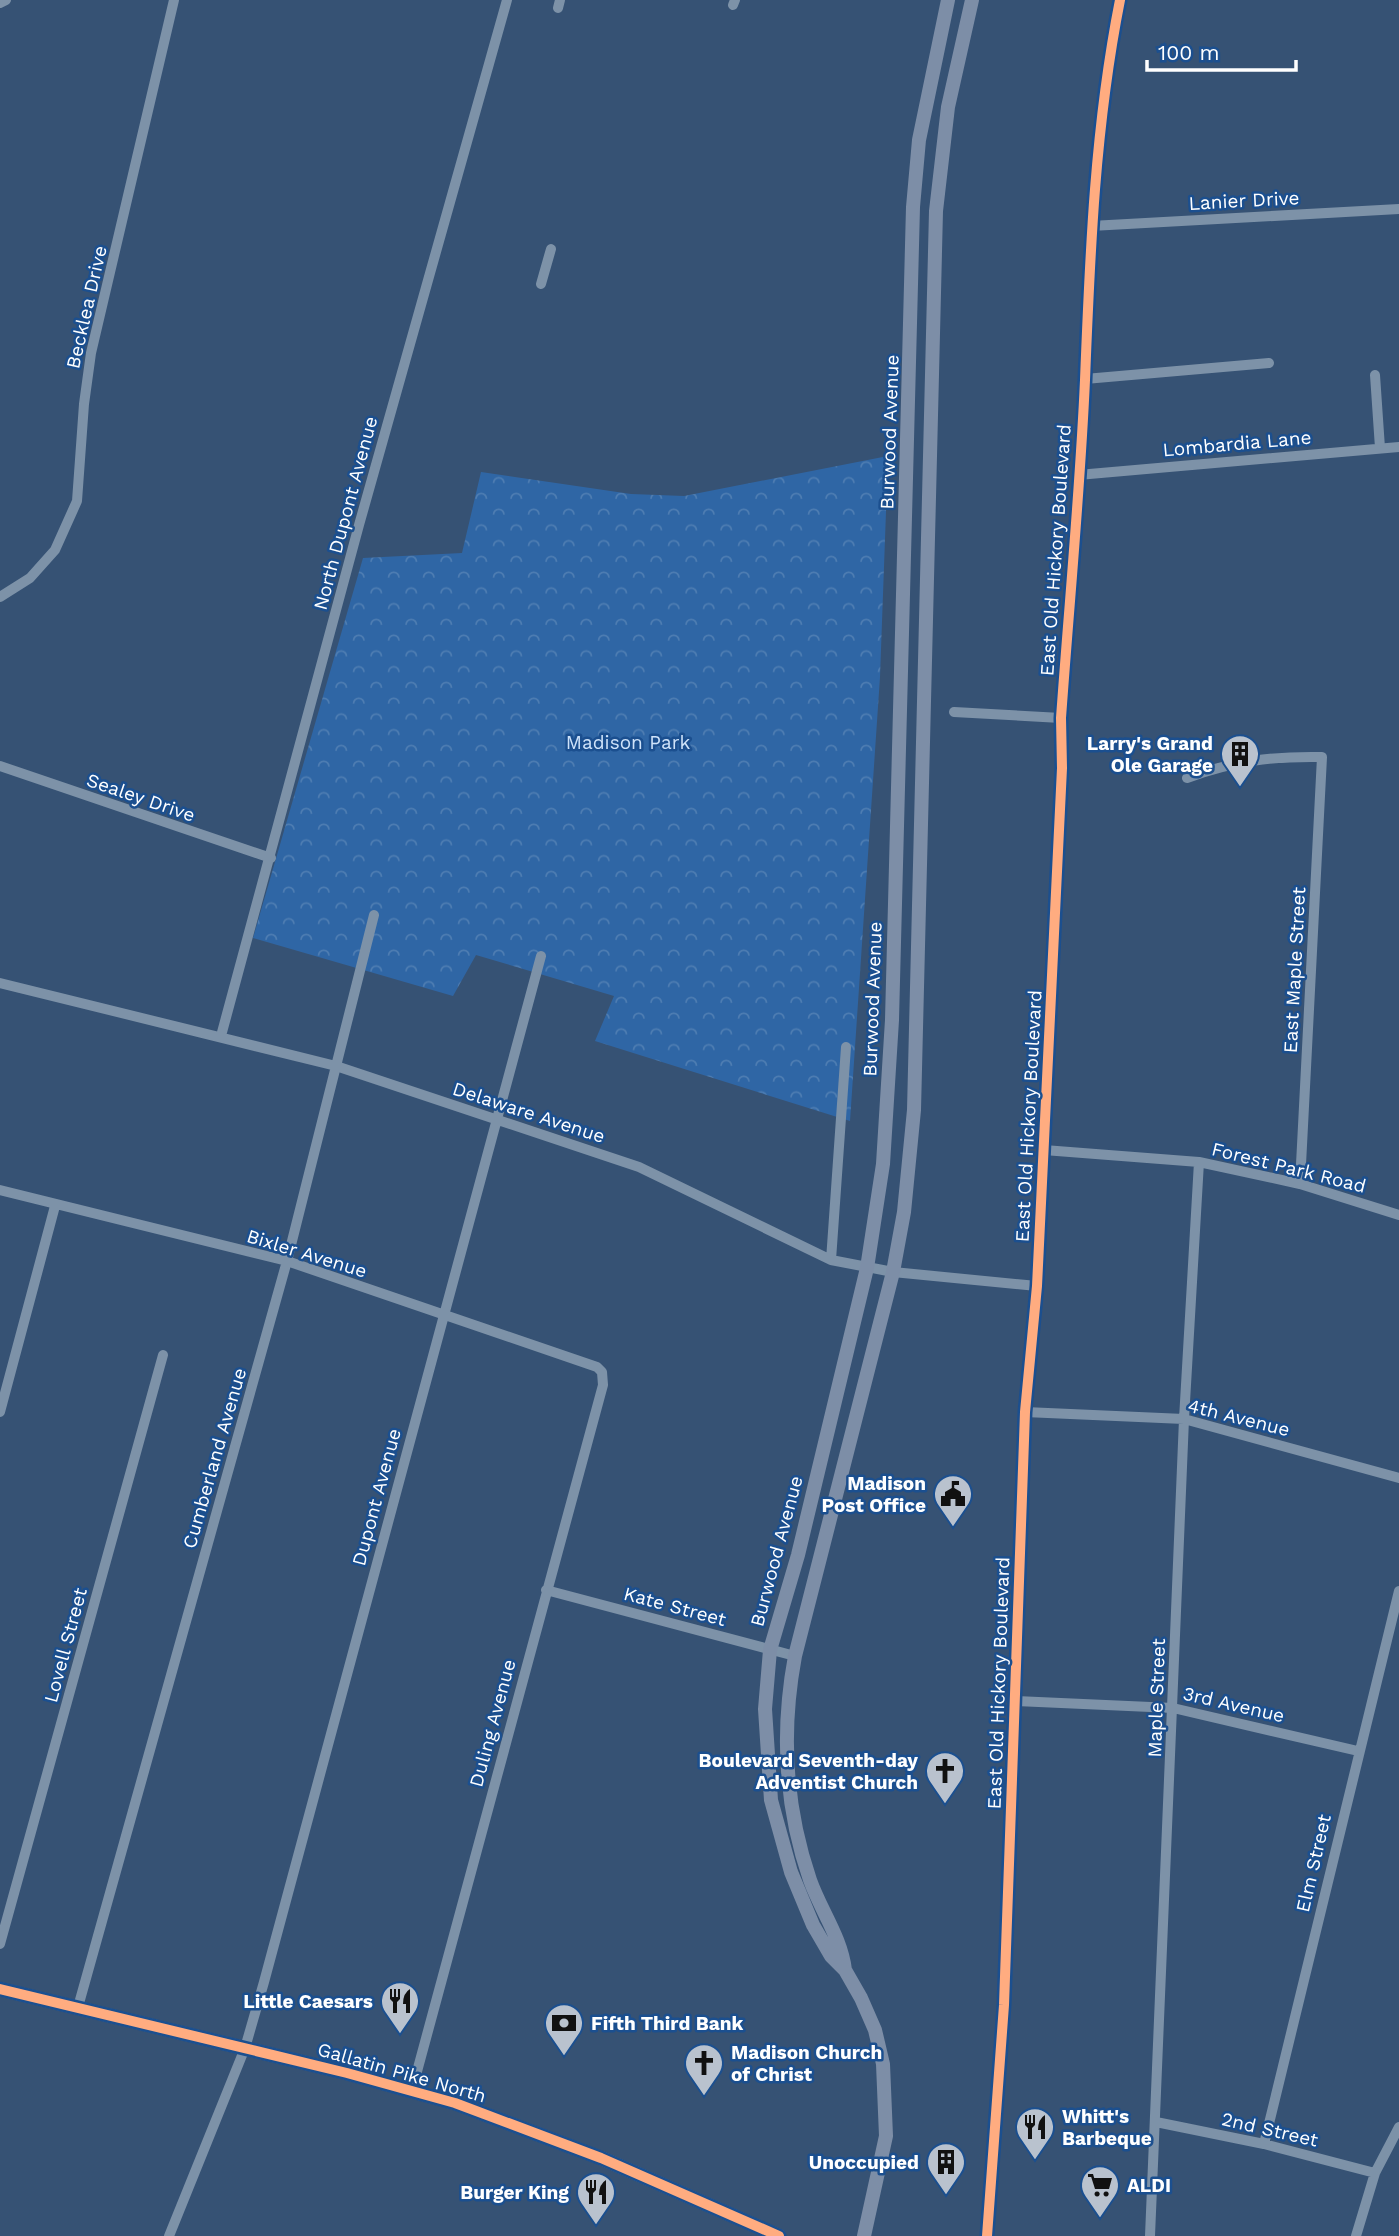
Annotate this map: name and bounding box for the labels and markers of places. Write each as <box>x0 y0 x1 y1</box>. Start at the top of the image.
place label: Larry's Grand Ole Garage <box>1087 732 1213 777</box>
building icon: Larry's Grand Ole Garage <box>1219 733 1261 788</box>
place label: Madison Post Office <box>822 1472 926 1517</box>
public building icon: Madison Post Office <box>932 1473 974 1528</box>
place label: Boulevard Seventh-day Adventist Church <box>699 1749 918 1794</box>
church icon: Boulevard Seventh-day Adventist Church <box>924 1750 966 1805</box>
restaurant icon: Little Caesars <box>379 1980 421 2035</box>
place label: Little Caesars <box>243 1990 373 2013</box>
bank icon: Fifth Third Bank <box>543 2002 585 2057</box>
place label: Fifth Third Bank <box>591 2012 744 2035</box>
place label: Madison Church of Christ <box>731 2041 882 2086</box>
church icon: Madison Church of Christ <box>683 2042 725 2097</box>
place label: Whitt's Barbeque <box>1062 2105 1152 2150</box>
restaurant icon: Whitt's Barbeque <box>1014 2106 1056 2161</box>
building icon: Unoccupied <box>925 2141 967 2196</box>
place label: Unoccupied <box>809 2151 919 2174</box>
supermarket icon: ALDI <box>1079 2164 1121 2219</box>
restaurant icon: Burger King <box>575 2171 617 2226</box>
place label: ALDI <box>1127 2174 1171 2197</box>
place label: Burger King <box>460 2181 569 2204</box>

